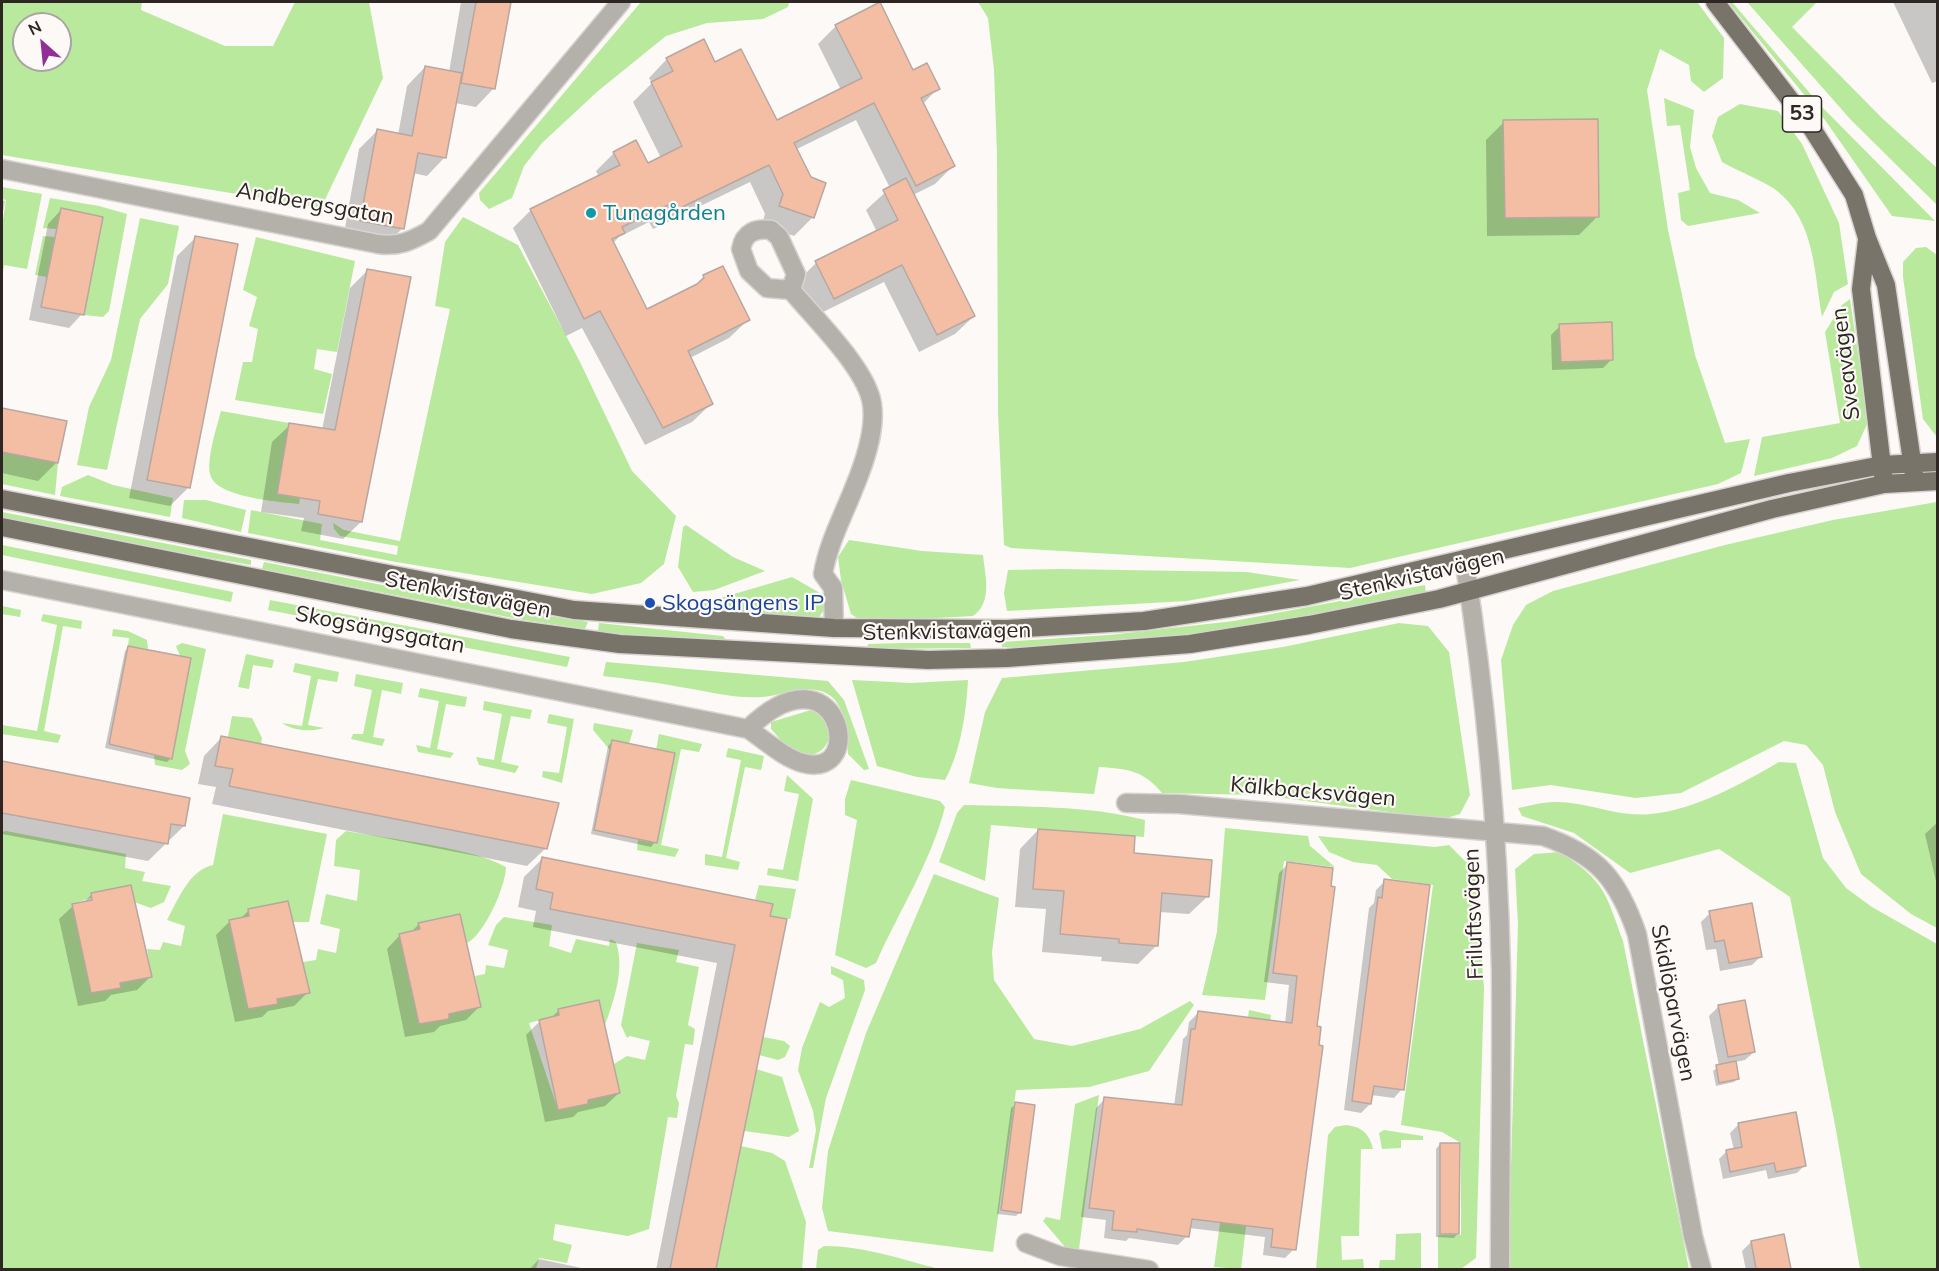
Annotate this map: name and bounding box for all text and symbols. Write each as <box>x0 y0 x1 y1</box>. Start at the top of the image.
north arrow <box>12 12 72 72</box>
text: N <box>25 16 45 39</box>
road number: 53 <box>1782 96 1822 132</box>
street label: Andbergsgatan <box>234 177 396 231</box>
place label: Tunagården <box>603 200 726 226</box>
marker: Tunagården <box>584 206 598 220</box>
street label: Sveavägen <box>1826 306 1866 422</box>
street label: Stenkvistavägen <box>1337 543 1507 607</box>
street label: Stenkvistavägen <box>383 566 553 624</box>
place label: Skogsängens IP <box>662 590 824 616</box>
marker: Skogsängens IP <box>643 596 657 610</box>
street label: Skogsängsgatan <box>293 601 467 659</box>
street label: Stenkvistavägen <box>862 617 1032 647</box>
street label: Kälkbacksvägen <box>1229 772 1397 812</box>
street label: Friluftsvägen <box>1459 848 1489 980</box>
street label: Skidlöparvägen <box>1645 922 1701 1084</box>

